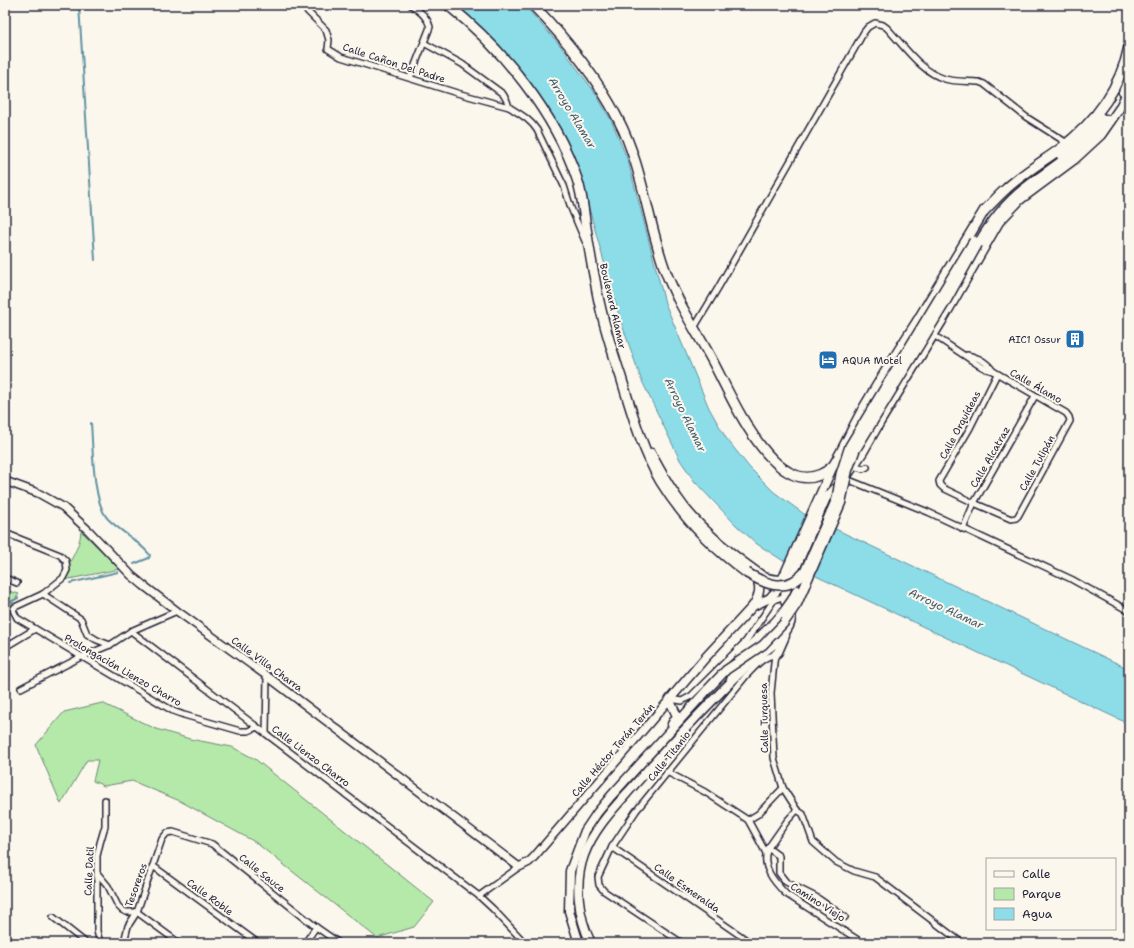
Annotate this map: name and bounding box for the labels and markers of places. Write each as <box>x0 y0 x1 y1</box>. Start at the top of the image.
building icon: AIC1 Ossur <box>1064 328 1086 350</box>
place label: AIC1 Ossur <box>1008 333 1061 346</box>
hotel icon: AQUA Motel <box>817 349 839 371</box>
place label: AQUA Motel <box>842 354 902 367</box>

